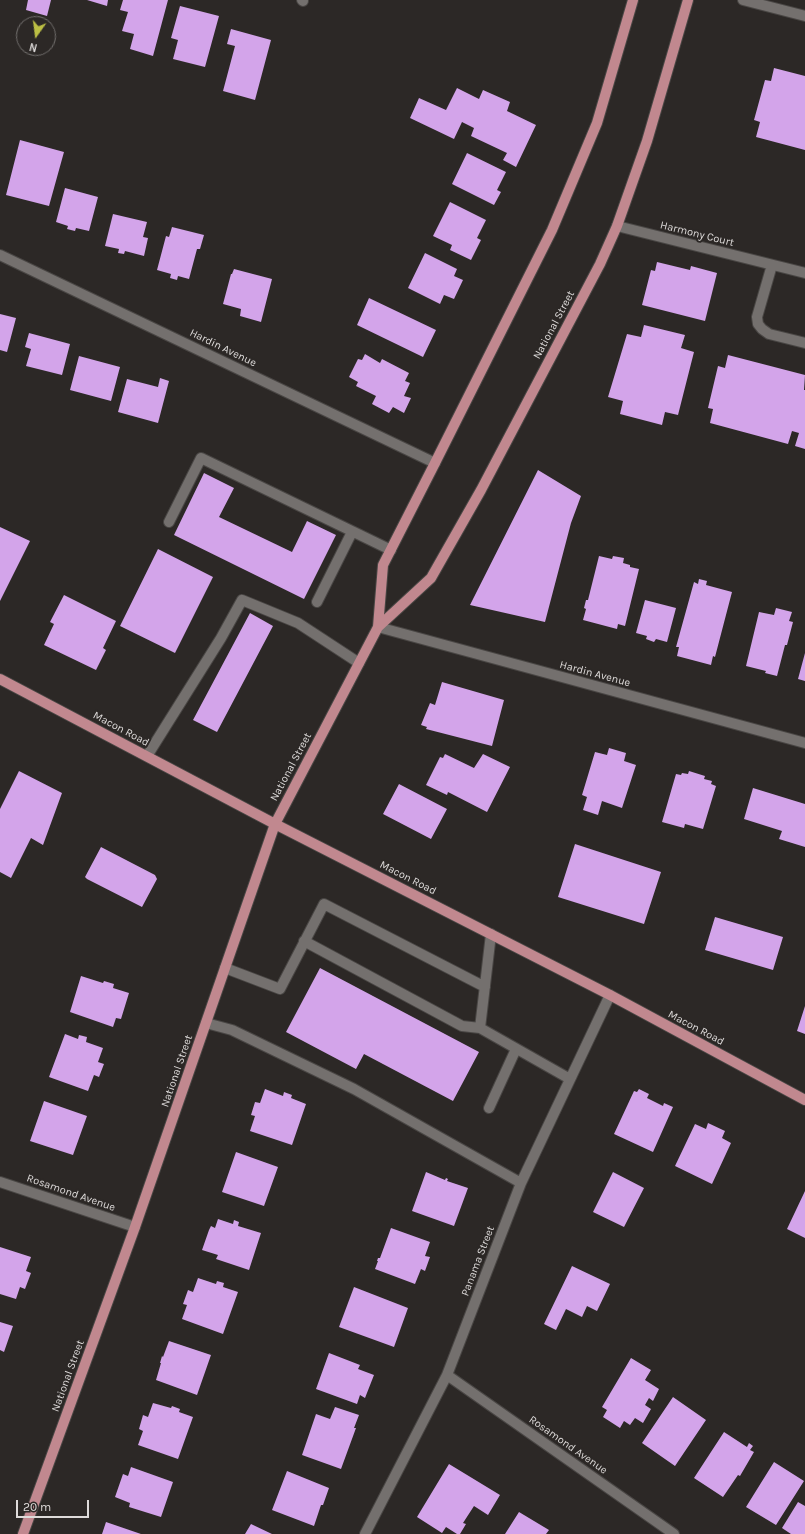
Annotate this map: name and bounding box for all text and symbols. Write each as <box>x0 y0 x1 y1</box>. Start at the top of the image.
north arrow <box>16 16 56 56</box>
text: N <box>28 40 39 54</box>
street label: Harmony Court <box>659 218 735 250</box>
street label: National Street <box>530 289 578 361</box>
street label: Hardin Avenue <box>187 326 259 370</box>
street label: Hardin Avenue <box>558 658 632 690</box>
street label: Macon Road <box>91 709 151 749</box>
street label: National Street <box>267 731 315 803</box>
street label: Macon Road <box>378 858 438 898</box>
street label: Macon Road <box>666 1008 726 1048</box>
street label: National Street <box>158 1033 196 1109</box>
street label: Rosamond Avenue <box>25 1172 117 1214</box>
street label: Panama Street <box>459 1224 497 1298</box>
street label: National Street <box>49 1338 87 1414</box>
street label: Rosamond Avenue <box>526 1413 610 1477</box>
scale bar <box>18 1492 91 1518</box>
text: 20 m <box>23 1500 51 1514</box>

